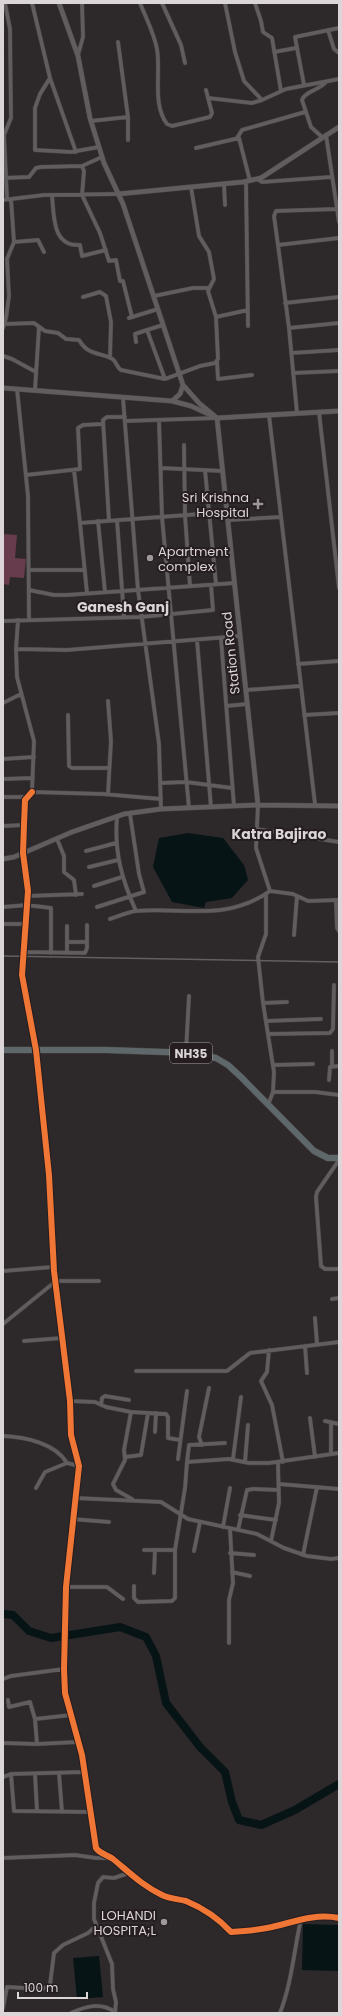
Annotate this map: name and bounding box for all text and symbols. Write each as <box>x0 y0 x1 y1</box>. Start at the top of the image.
place label: Sri Krishna Hospital <box>182 488 249 522</box>
marker: Sri Krishna Hospital <box>252 498 264 510</box>
place label: Apartment complex <box>158 542 229 576</box>
marker: Apartment complex <box>145 553 155 563</box>
district label: Ganesh Ganj <box>77 597 169 617</box>
street label: Station Road <box>217 611 245 695</box>
district label: Katra Bajirao <box>232 824 326 844</box>
road number: NH35 <box>170 1043 212 1063</box>
place label: LOHANDI HOSPITA;L <box>94 1906 156 1940</box>
marker: LOHANDI HOSPITA;L <box>159 1917 169 1927</box>
scale bar <box>18 1974 87 2000</box>
text: 100 m <box>24 1979 58 1996</box>

